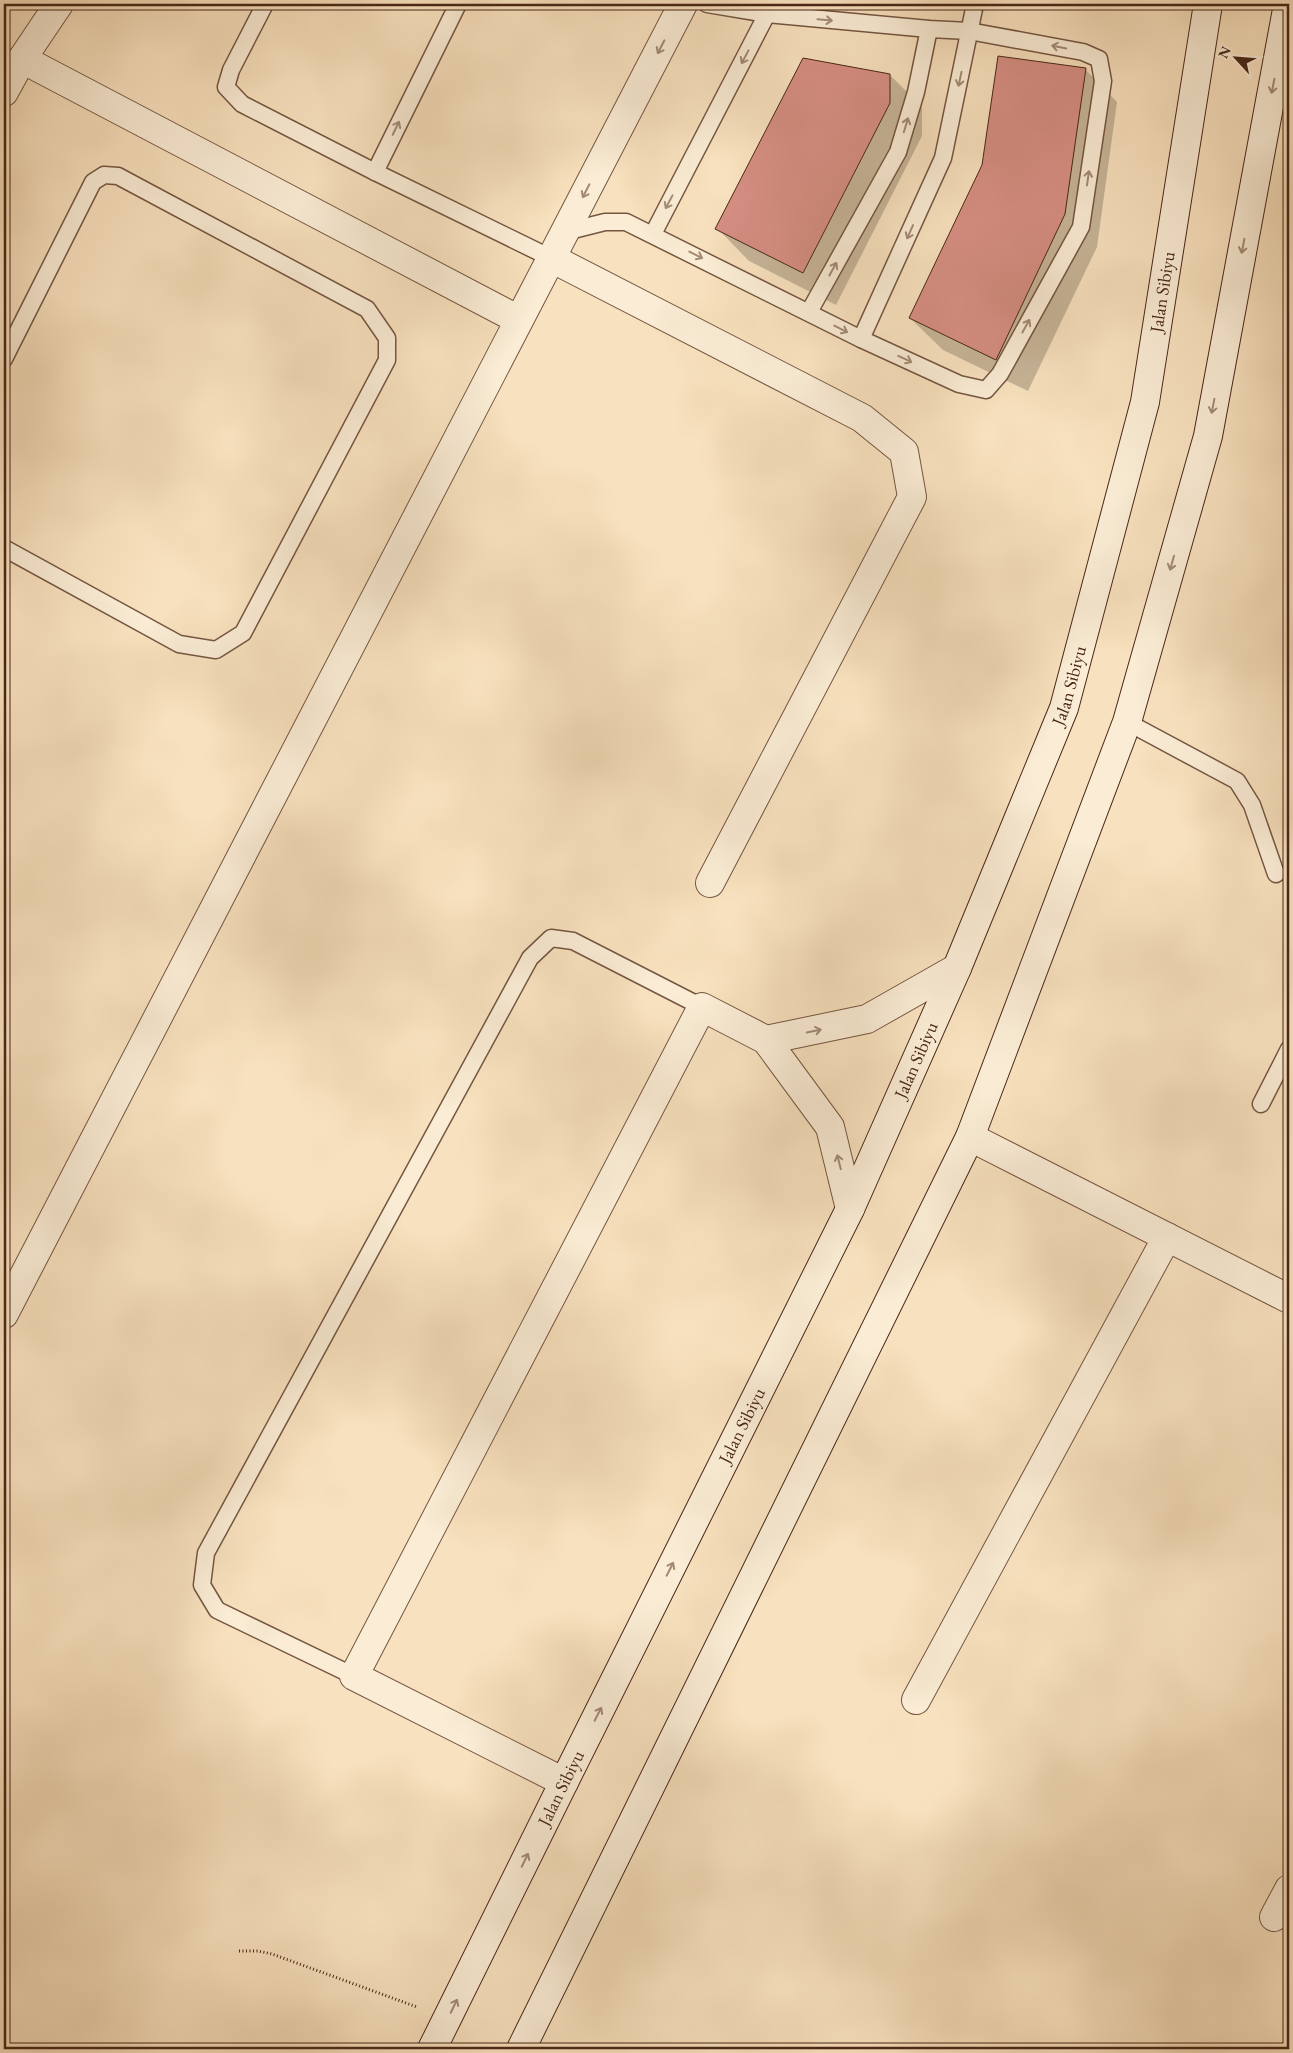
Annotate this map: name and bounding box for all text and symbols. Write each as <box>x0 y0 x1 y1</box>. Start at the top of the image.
one-way arrow <box>817 15 833 24</box>
north arrow <box>1210 32 1260 82</box>
one-way arrow <box>656 39 665 54</box>
one-way arrow <box>1052 42 1068 52</box>
text: N <box>1214 43 1235 61</box>
one-way arrow <box>740 50 750 65</box>
one-way arrow <box>954 70 964 86</box>
one-way arrow <box>1267 78 1277 94</box>
one-way arrow <box>902 117 912 133</box>
one-way arrow <box>392 121 402 136</box>
one-way arrow <box>1084 171 1094 187</box>
one-way arrow <box>581 183 590 198</box>
one-way arrow <box>664 194 674 208</box>
one-way arrow <box>904 224 914 239</box>
one-way arrow <box>1237 237 1247 253</box>
street label: Jalan Sibiyu <box>1144 249 1180 336</box>
one-way arrow <box>689 251 704 261</box>
one-way arrow <box>828 262 838 277</box>
one-way arrow <box>1022 319 1032 334</box>
one-way arrow <box>834 324 849 334</box>
one-way arrow <box>897 355 912 365</box>
one-way arrow <box>1208 397 1218 413</box>
one-way arrow <box>1166 554 1176 570</box>
street label: Jalan Sibiyu <box>1045 643 1091 731</box>
street label: Jalan Sibiyu <box>888 1018 943 1104</box>
one-way arrow <box>805 1026 821 1035</box>
one-way arrow <box>833 1155 843 1171</box>
street label: Jalan Sibiyu <box>712 1383 770 1469</box>
one-way arrow <box>666 1562 675 1577</box>
one-way arrow <box>594 1707 603 1722</box>
street label: Jalan Sibiyu <box>531 1746 589 1831</box>
one-way arrow <box>521 1853 531 1868</box>
one-way arrow <box>449 1998 459 2013</box>

